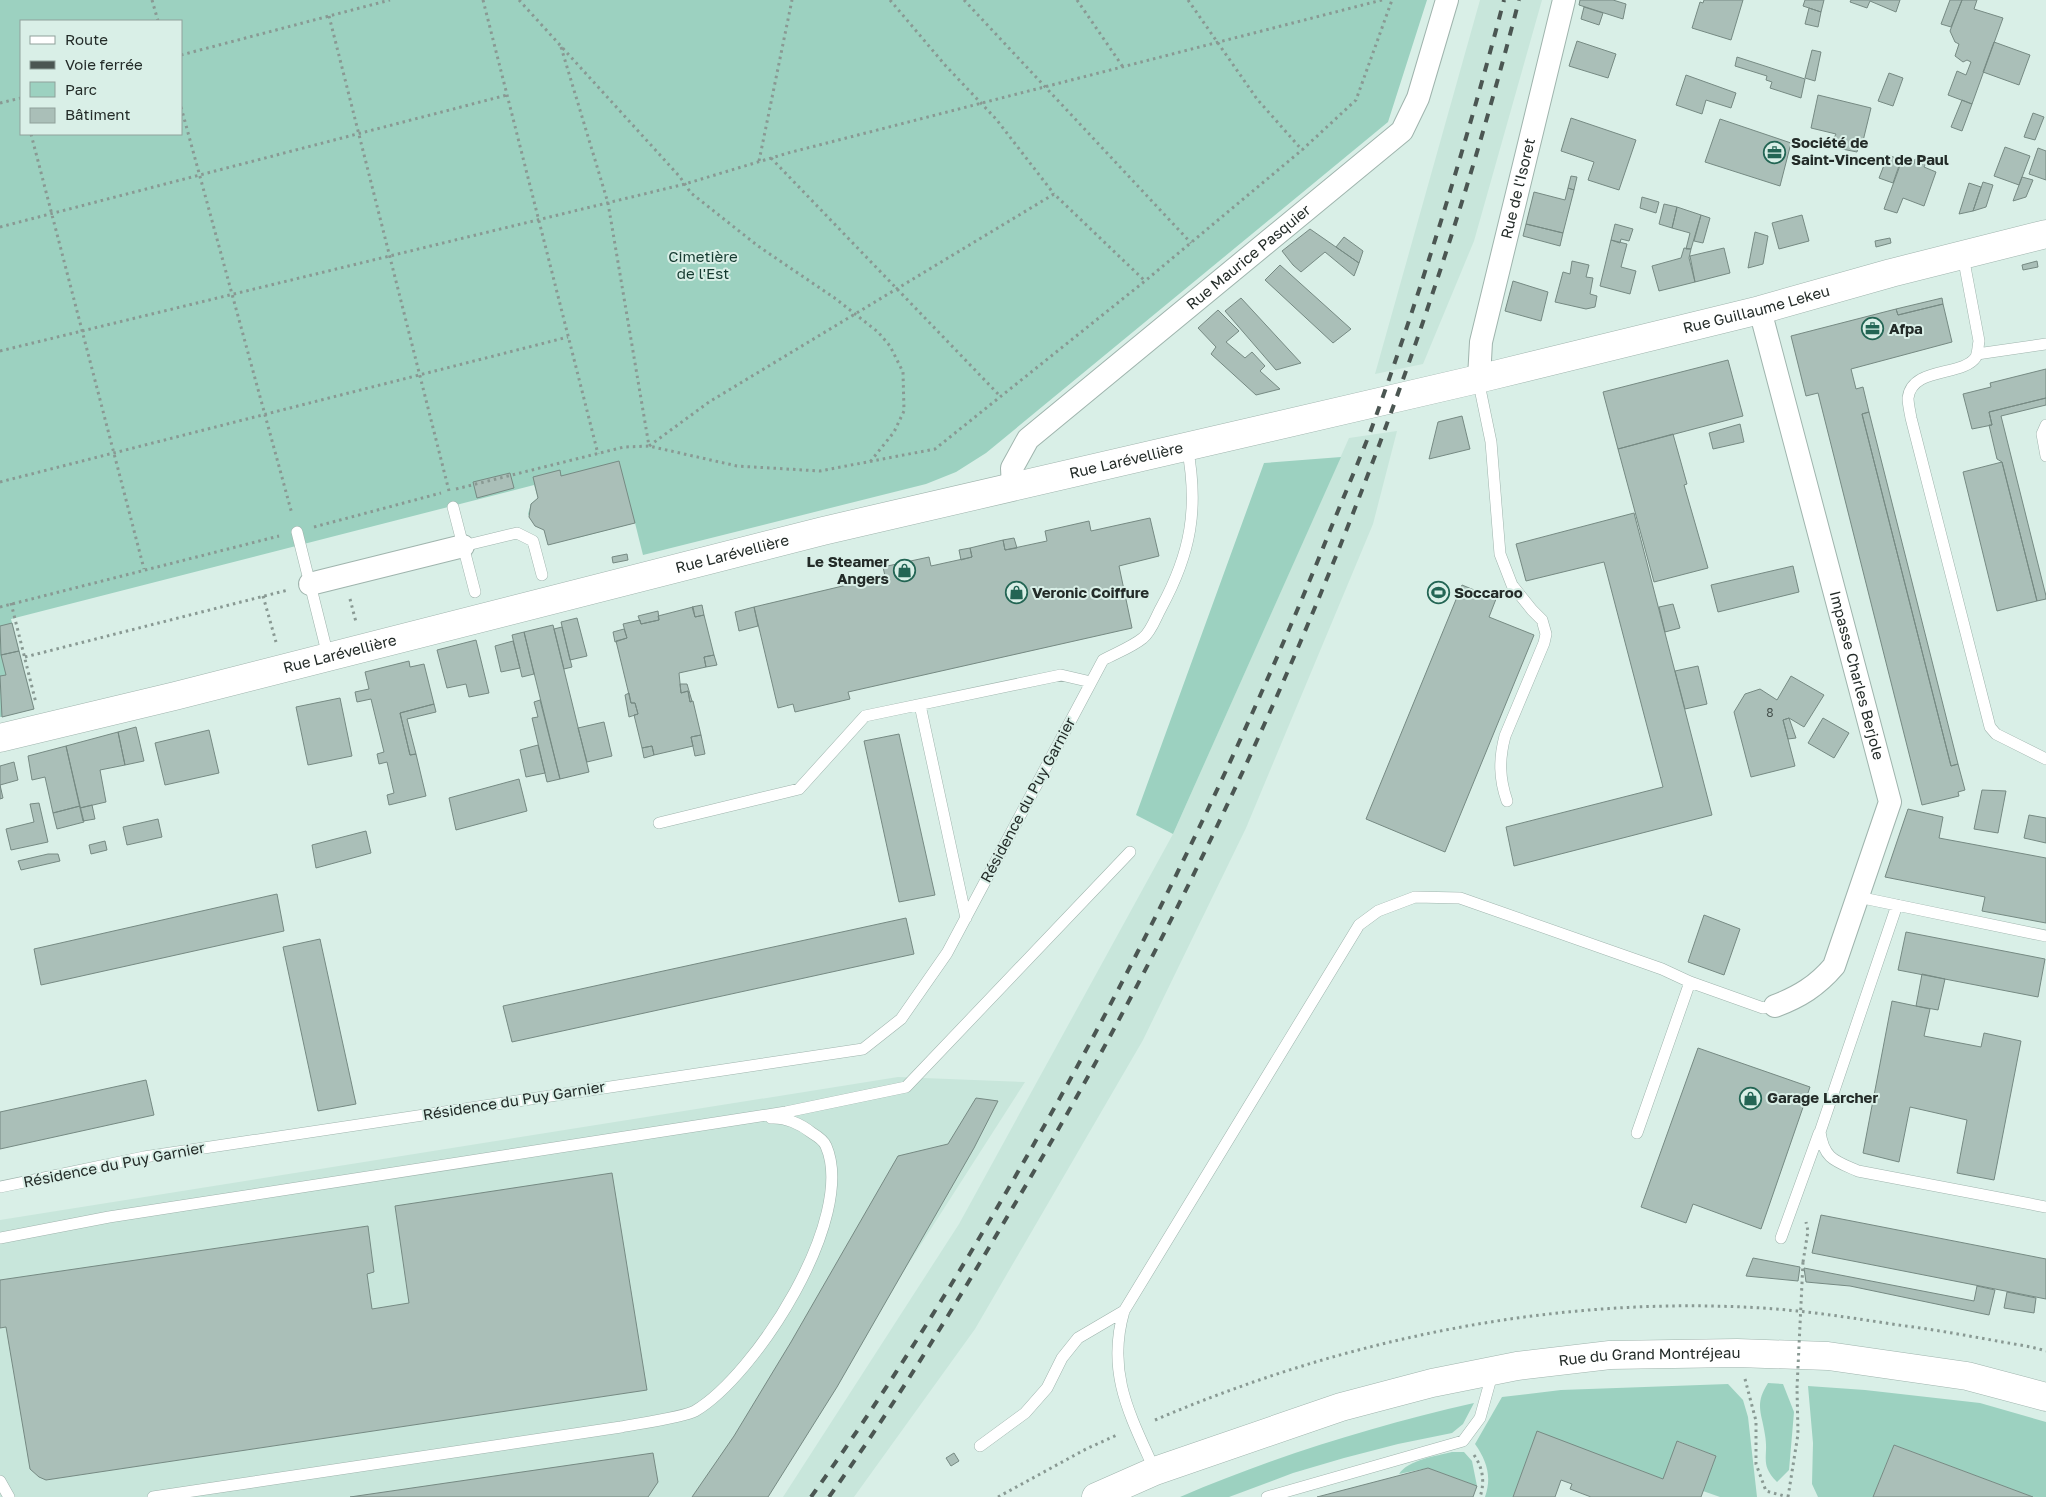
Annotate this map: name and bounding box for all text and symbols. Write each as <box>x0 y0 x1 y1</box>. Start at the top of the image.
legend <box>20 20 182 135</box>
text: Route <box>65 30 108 48</box>
text: Voie ferrée <box>65 55 143 73</box>
text: Parc <box>65 80 97 98</box>
text: Bâtiment <box>65 105 130 123</box>
place label: Société de Saint-Vincent de Paul <box>1791 133 1949 168</box>
street label: Rue de l'Isoret <box>1496 136 1538 240</box>
office icon: Société de Saint-Vincent de Paul <box>1763 140 1787 164</box>
street label: Rue Maurice Pasquier <box>1182 200 1314 313</box>
park label: Cimetière de l'Est <box>668 247 738 282</box>
street label: Rue Guillaume Lekeu <box>1681 281 1832 337</box>
office icon: Afpa <box>1861 317 1885 341</box>
place label: Afpa <box>1889 319 1923 337</box>
street label: Rue Larévellière <box>1067 438 1185 482</box>
street label: Rue Larévellière <box>673 530 791 576</box>
place label: Le Steamer Angers <box>807 552 889 587</box>
shop icon: Le Steamer Angers <box>893 559 917 583</box>
shop icon: Veronic Coiffure <box>1004 581 1028 605</box>
sports icon: Soccaroo <box>1426 581 1450 605</box>
place label: Veronic Coiffure <box>1032 583 1149 601</box>
place label: Soccaroo <box>1454 583 1523 601</box>
street label: Impasse Charles Berjole <box>1827 589 1889 762</box>
street label: Rue Larévellière <box>281 630 398 676</box>
house number: 8 <box>1766 705 1774 720</box>
street label: Résidence du Puy Garnier <box>976 714 1078 885</box>
street label: Résidence du Puy Garnier <box>421 1077 606 1123</box>
shop icon: Garage Larcher <box>1739 1086 1763 1110</box>
place label: Garage Larcher <box>1767 1088 1878 1106</box>
street label: Résidence du Puy Garnier <box>22 1138 206 1190</box>
street label: Rue du Grand Montréjeau <box>1557 1343 1741 1369</box>

